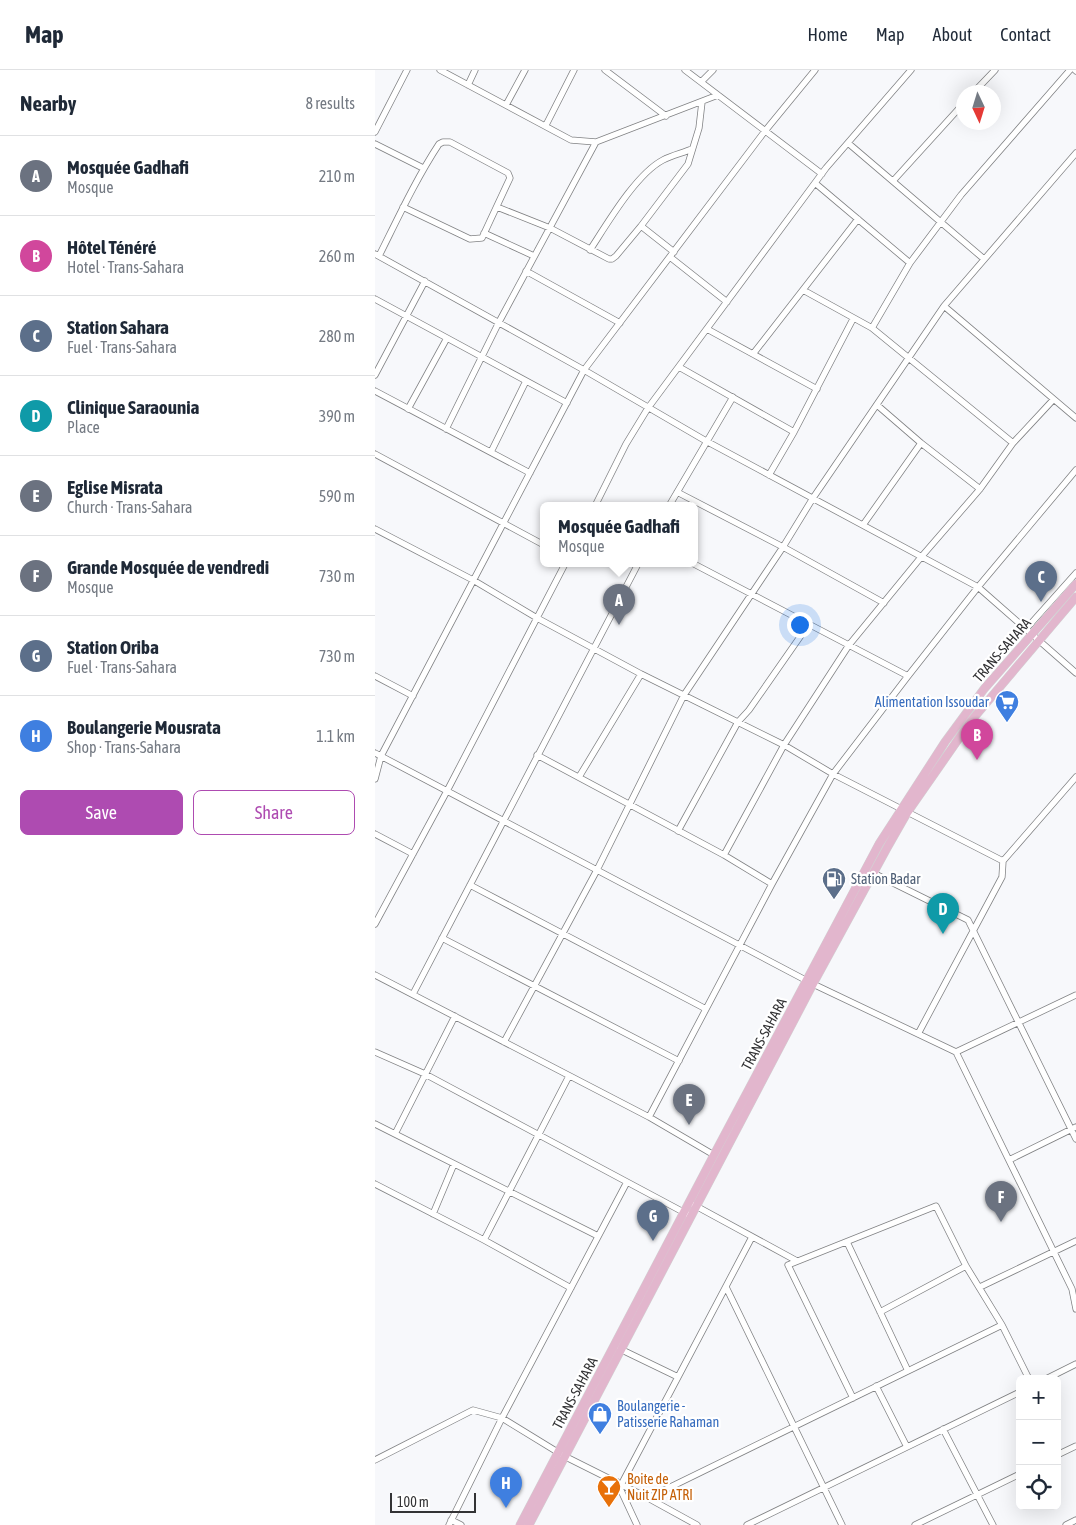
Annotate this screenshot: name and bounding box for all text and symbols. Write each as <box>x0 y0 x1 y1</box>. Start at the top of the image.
text: Map <box>25 21 64 48</box>
text: Home <box>808 24 848 45</box>
text: Map <box>876 24 905 45</box>
text: About <box>933 24 972 45</box>
text: Contact <box>1000 24 1051 45</box>
north arrow <box>956 85 1001 130</box>
text: Nearby <box>20 91 76 115</box>
text: 8 results <box>305 94 355 112</box>
text: Mosquée Gadhafi <box>67 156 189 178</box>
text: A <box>32 167 40 185</box>
text: 210 m <box>319 167 355 185</box>
text: Mosque <box>67 178 113 196</box>
text: Hôtel Ténéré <box>67 236 156 258</box>
text: B <box>32 247 40 265</box>
text: 260 m <box>319 247 355 265</box>
text: Hotel · Trans-Sahara <box>67 258 184 276</box>
text: Station Sahara <box>67 316 169 338</box>
text: C <box>32 327 40 345</box>
text: 280 m <box>319 327 355 345</box>
text: Fuel · Trans-Sahara <box>67 338 177 356</box>
text: Clinique Saraounia <box>67 396 199 418</box>
text: D <box>32 407 40 425</box>
text: 390 m <box>319 407 355 425</box>
text: Place <box>67 418 100 436</box>
text: Eglise Misrata <box>67 476 163 498</box>
text: E <box>33 487 39 505</box>
text: 590 m <box>319 487 355 505</box>
text: Church · Trans-Sahara <box>67 498 192 516</box>
popup <box>540 502 698 567</box>
text: Mosquée Gadhafi <box>558 515 680 537</box>
text: Mosque <box>558 537 605 555</box>
text: Grande Mosquée de vendredi <box>67 556 269 578</box>
pin: C <box>1025 561 1057 602</box>
text: F <box>33 567 39 585</box>
text: 730 m <box>319 567 355 585</box>
text: Mosque <box>67 578 113 596</box>
pin: A <box>603 584 635 625</box>
your location <box>787 612 813 638</box>
street label: TRANS-SAHARA <box>970 615 1034 685</box>
text: Station Oriba <box>67 636 159 658</box>
text: G <box>32 647 40 665</box>
text: 730 m <box>319 647 355 665</box>
text: Fuel · Trans-Sahara <box>67 658 177 676</box>
supermarket icon: Alimentation Issoudar <box>994 689 1020 723</box>
place label: Alimentation Issoudar <box>875 694 990 710</box>
text: Boulangerie Mousrata <box>67 716 221 738</box>
pin: B <box>961 719 993 760</box>
text: H <box>31 727 41 745</box>
text: 1.1 km <box>316 727 355 745</box>
text: Shop · Trans-Sahara <box>67 738 181 756</box>
button: Save <box>20 790 183 835</box>
button: Share <box>193 790 355 835</box>
fuel station icon: Station Badar <box>821 866 847 900</box>
place label: Station Badar <box>851 871 921 887</box>
pin: D <box>927 893 959 934</box>
street label: TRANS-SAHARA <box>738 995 790 1073</box>
pin: E <box>673 1084 705 1125</box>
pin: F <box>985 1181 1017 1222</box>
pin: G <box>637 1200 669 1241</box>
street label: TRANS-SAHARA <box>549 1354 601 1432</box>
map controls <box>1016 1375 1061 1510</box>
button: + <box>1016 1375 1061 1420</box>
place label: Boulangerie - Patisserie Rahaman <box>617 1398 719 1430</box>
shop icon: Boulangerie - Patisserie Rahaman <box>587 1401 613 1435</box>
button: − <box>1016 1420 1061 1465</box>
button: locate <box>1016 1465 1061 1510</box>
pin: H <box>490 1467 522 1508</box>
place label: Boite de Nuit ZIP ATRI <box>627 1471 693 1503</box>
bar icon: Boite de Nuit ZIP ATRI <box>596 1474 622 1508</box>
scale bar <box>390 1490 476 1513</box>
text: 100 m <box>397 1494 429 1510</box>

